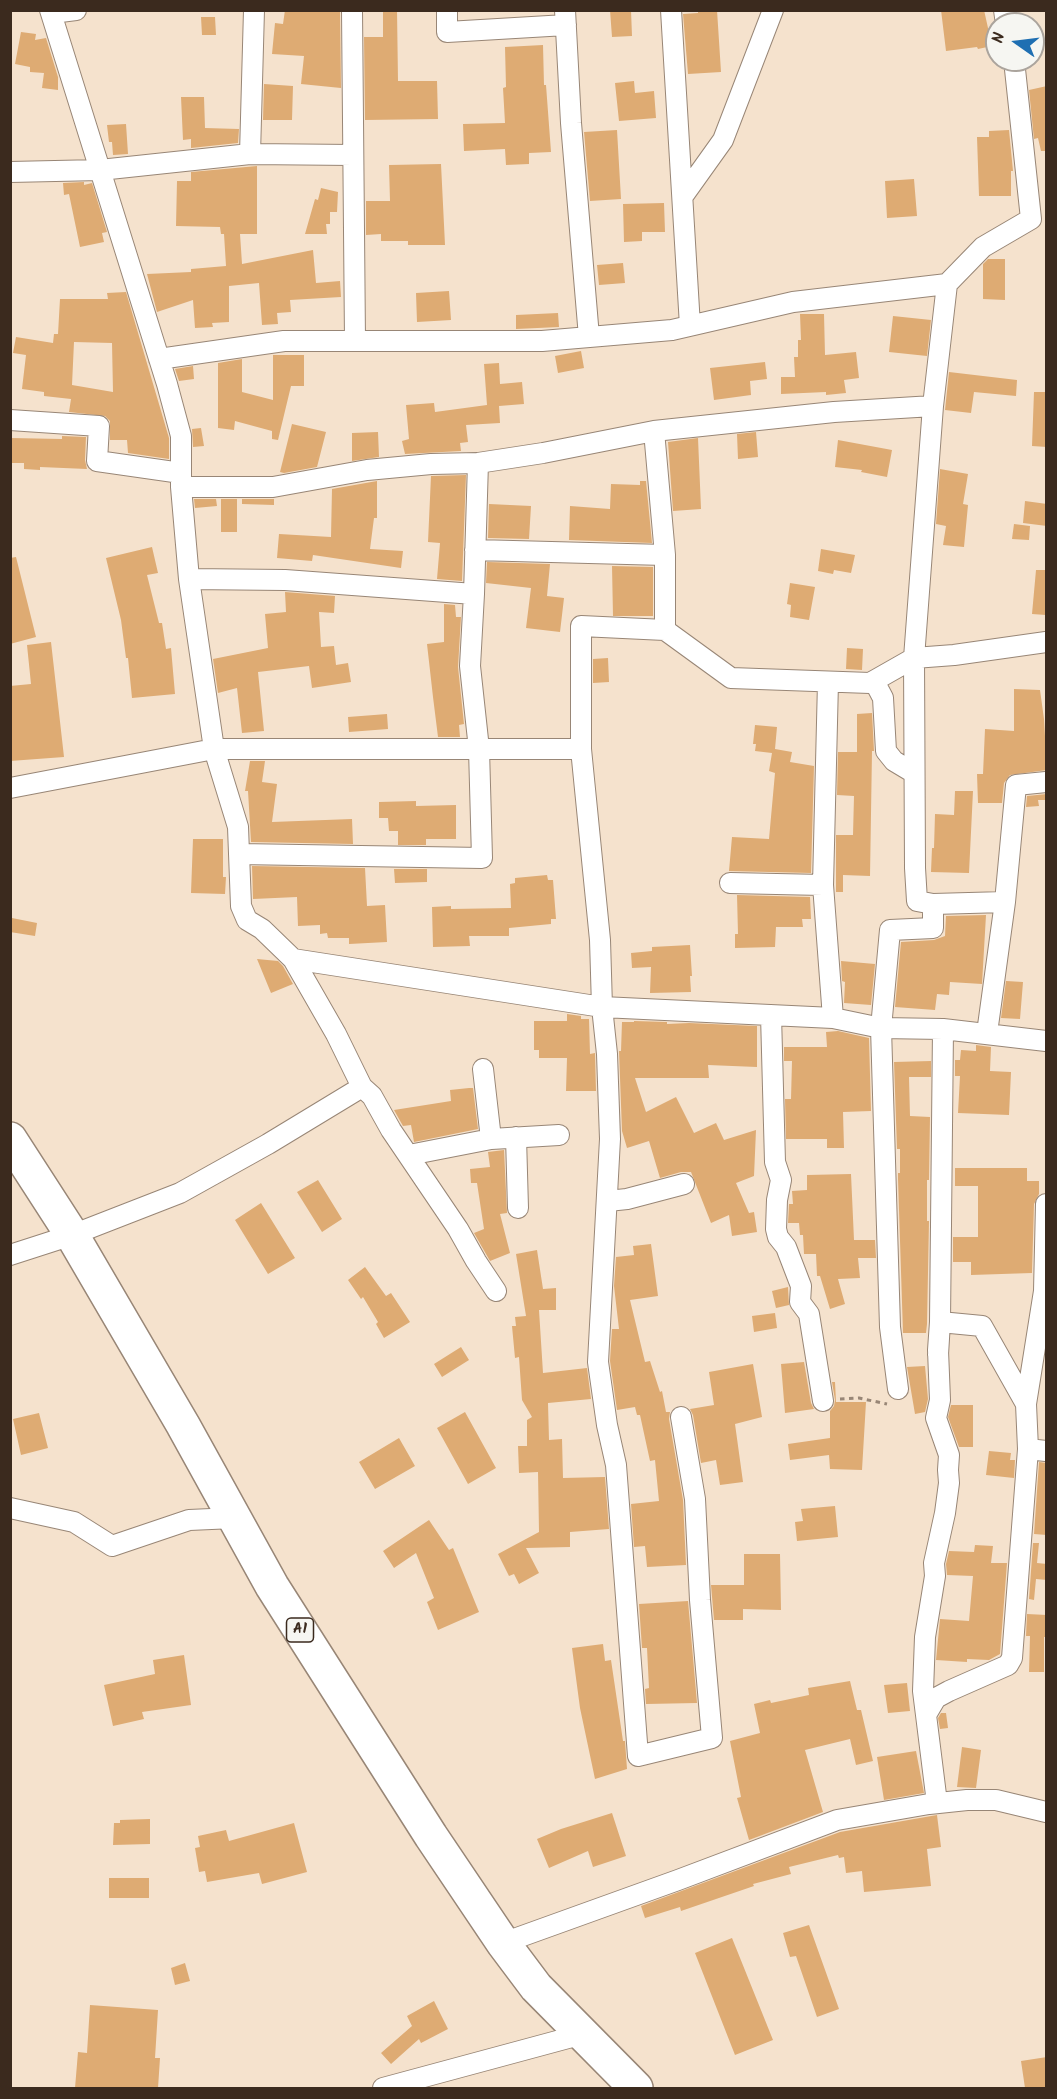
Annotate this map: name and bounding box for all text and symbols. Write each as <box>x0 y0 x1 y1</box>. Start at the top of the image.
north arrow <box>985 12 1045 72</box>
text: N <box>986 30 1012 46</box>
road number: A1 <box>286 1618 314 1642</box>

